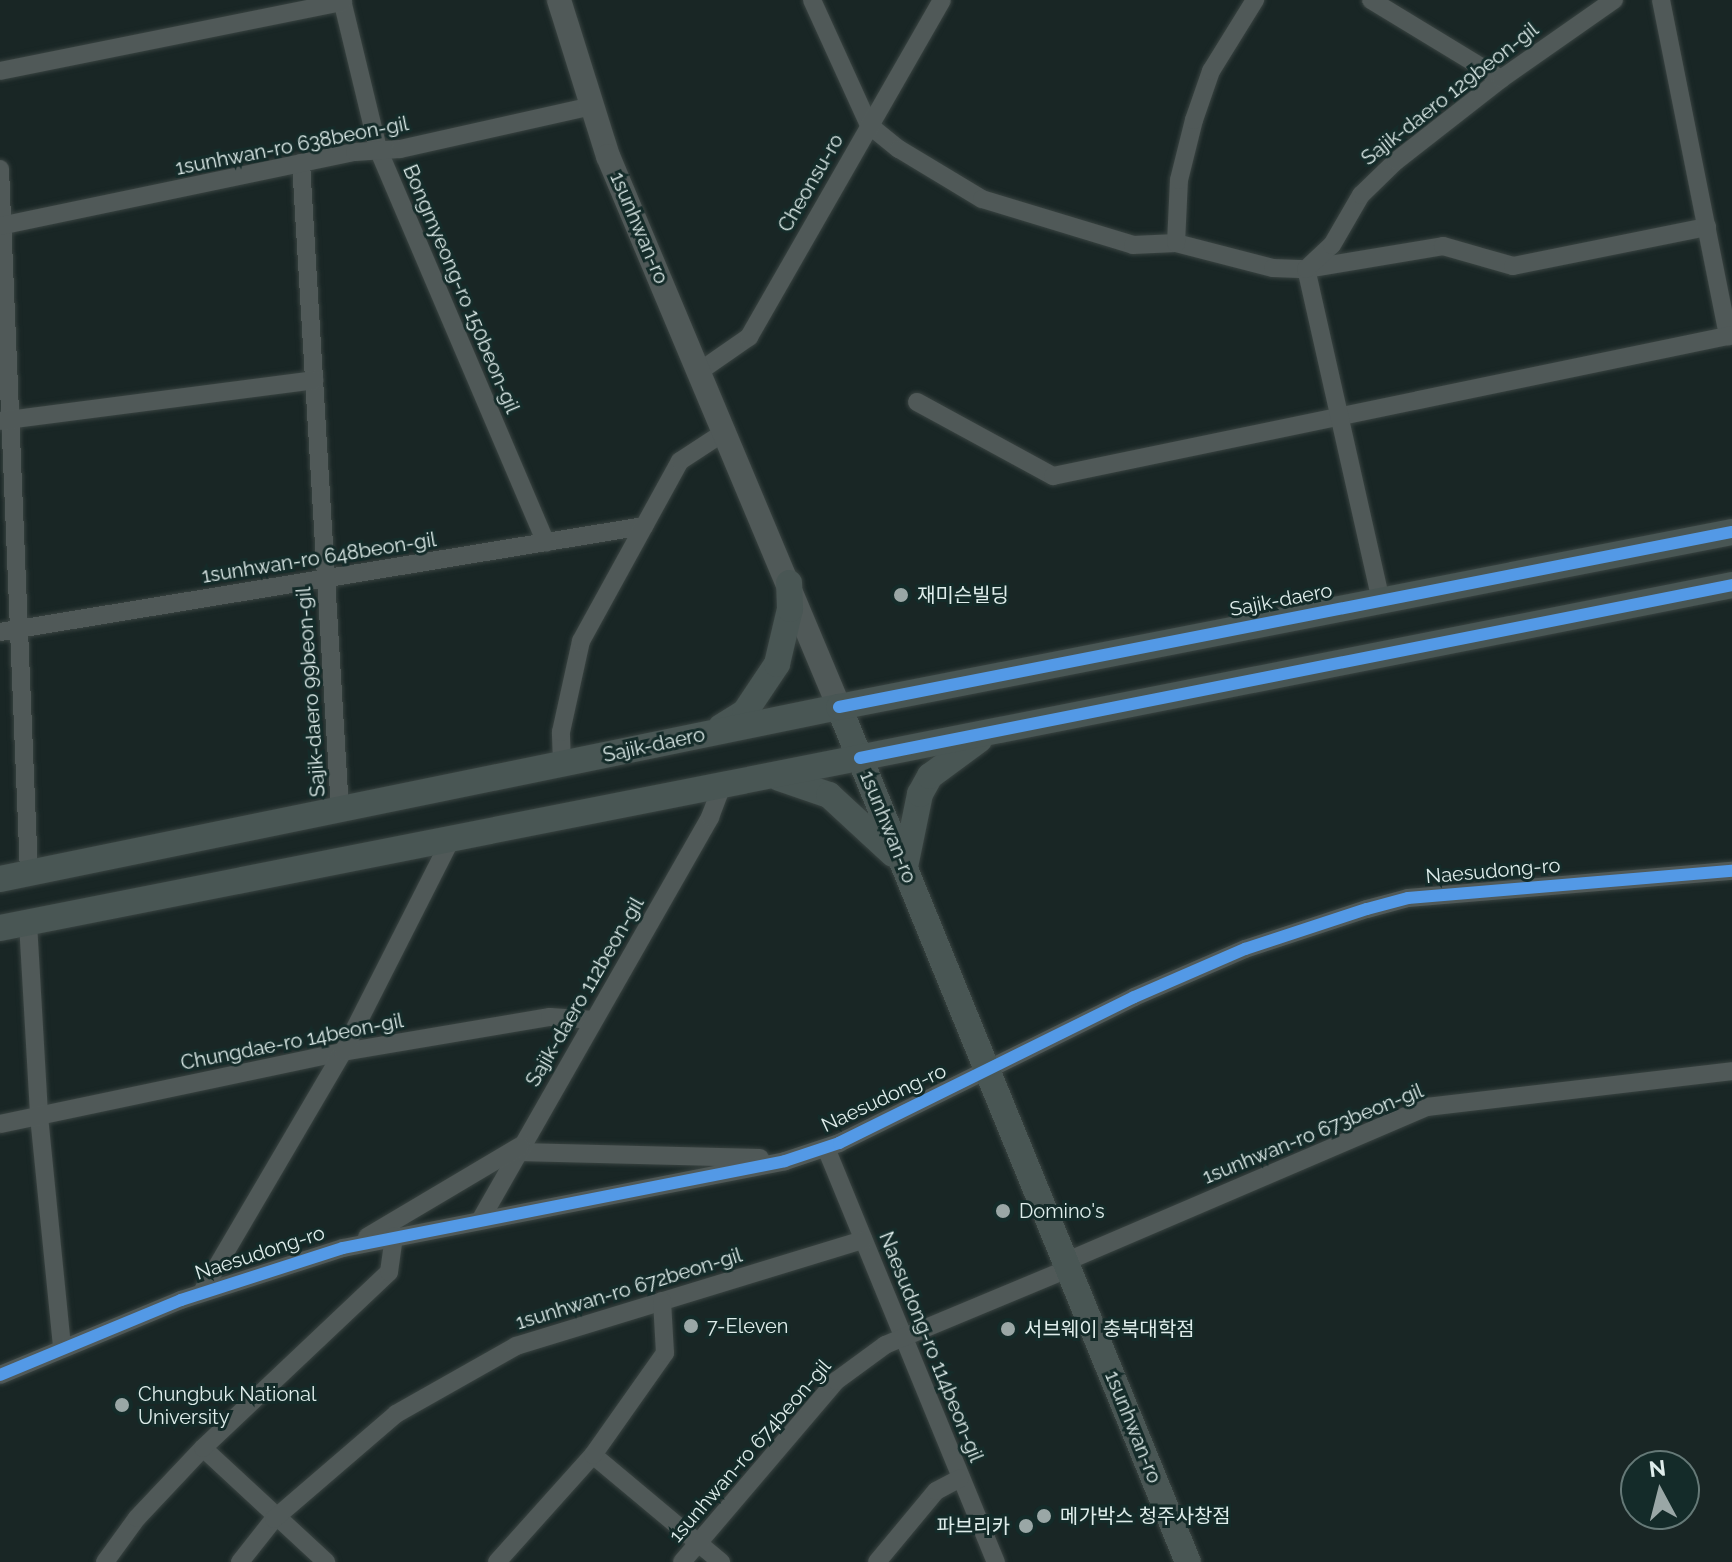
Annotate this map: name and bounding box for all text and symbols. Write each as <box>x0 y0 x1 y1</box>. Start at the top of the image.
street label: Sajik-daero 129beon-gil <box>1357 18 1543 170</box>
street label: 1sunhwan-ro 638beon-gil <box>174 112 410 180</box>
street label: Cheonsu-ro <box>773 130 849 236</box>
street label: Bongmyeong-ro 150beon-gil <box>398 161 524 417</box>
street label: 1sunhwan-ro <box>605 169 673 287</box>
street label: 1sunhwan-ro 648beon-gil <box>200 528 438 588</box>
street label: Sajik-daero <box>1228 578 1334 622</box>
place label: 재미슨빌딩 <box>917 583 1009 607</box>
street label: Sajik-daero 99beon-gil <box>292 586 330 798</box>
marker: 재미슨빌딩 <box>892 586 910 604</box>
street label: Sajik-daero <box>601 722 707 768</box>
street label: 1sunhwan-ro <box>855 767 921 887</box>
street label: Naesudong-ro <box>1425 853 1561 889</box>
street label: Sajik-daero 112beon-gil <box>521 893 649 1091</box>
street label: Chungdae-ro 14beon-gil <box>179 1009 405 1075</box>
street label: Naesudong-ro <box>818 1059 950 1137</box>
street label: 1sunhwan-ro 673beon-gil <box>1199 1079 1427 1189</box>
place label: Domino's <box>1019 1199 1105 1223</box>
marker: Domino's <box>994 1202 1012 1220</box>
street label: Naesudong-ro <box>192 1221 328 1285</box>
street label: Naesudong-ro 114beon-gil <box>874 1228 988 1466</box>
street label: 1sunhwan-ro 672beon-gil <box>513 1243 745 1335</box>
place label: 7-Eleven <box>707 1314 788 1338</box>
marker: 7-Eleven <box>682 1317 700 1335</box>
place label: 서브웨이 충북대학점 <box>1024 1317 1195 1341</box>
marker: 서브웨이 충북대학점 <box>999 1320 1017 1338</box>
street label: 1sunhwan-ro 674beon-gil <box>664 1355 836 1547</box>
street label: 1sunhwan-ro <box>1100 1367 1166 1487</box>
place label: Chungbuk National University <box>138 1382 316 1429</box>
marker: Chungbuk National University <box>113 1396 131 1414</box>
north arrow <box>1620 1450 1700 1530</box>
text: N <box>1647 1454 1667 1482</box>
place label: 메가박스 청주사창점 <box>1060 1504 1231 1528</box>
marker: 메가박스 청주사창점 <box>1035 1507 1053 1525</box>
place label: 파브리카 <box>936 1514 1010 1538</box>
marker: 파브리카 <box>1017 1517 1035 1535</box>

